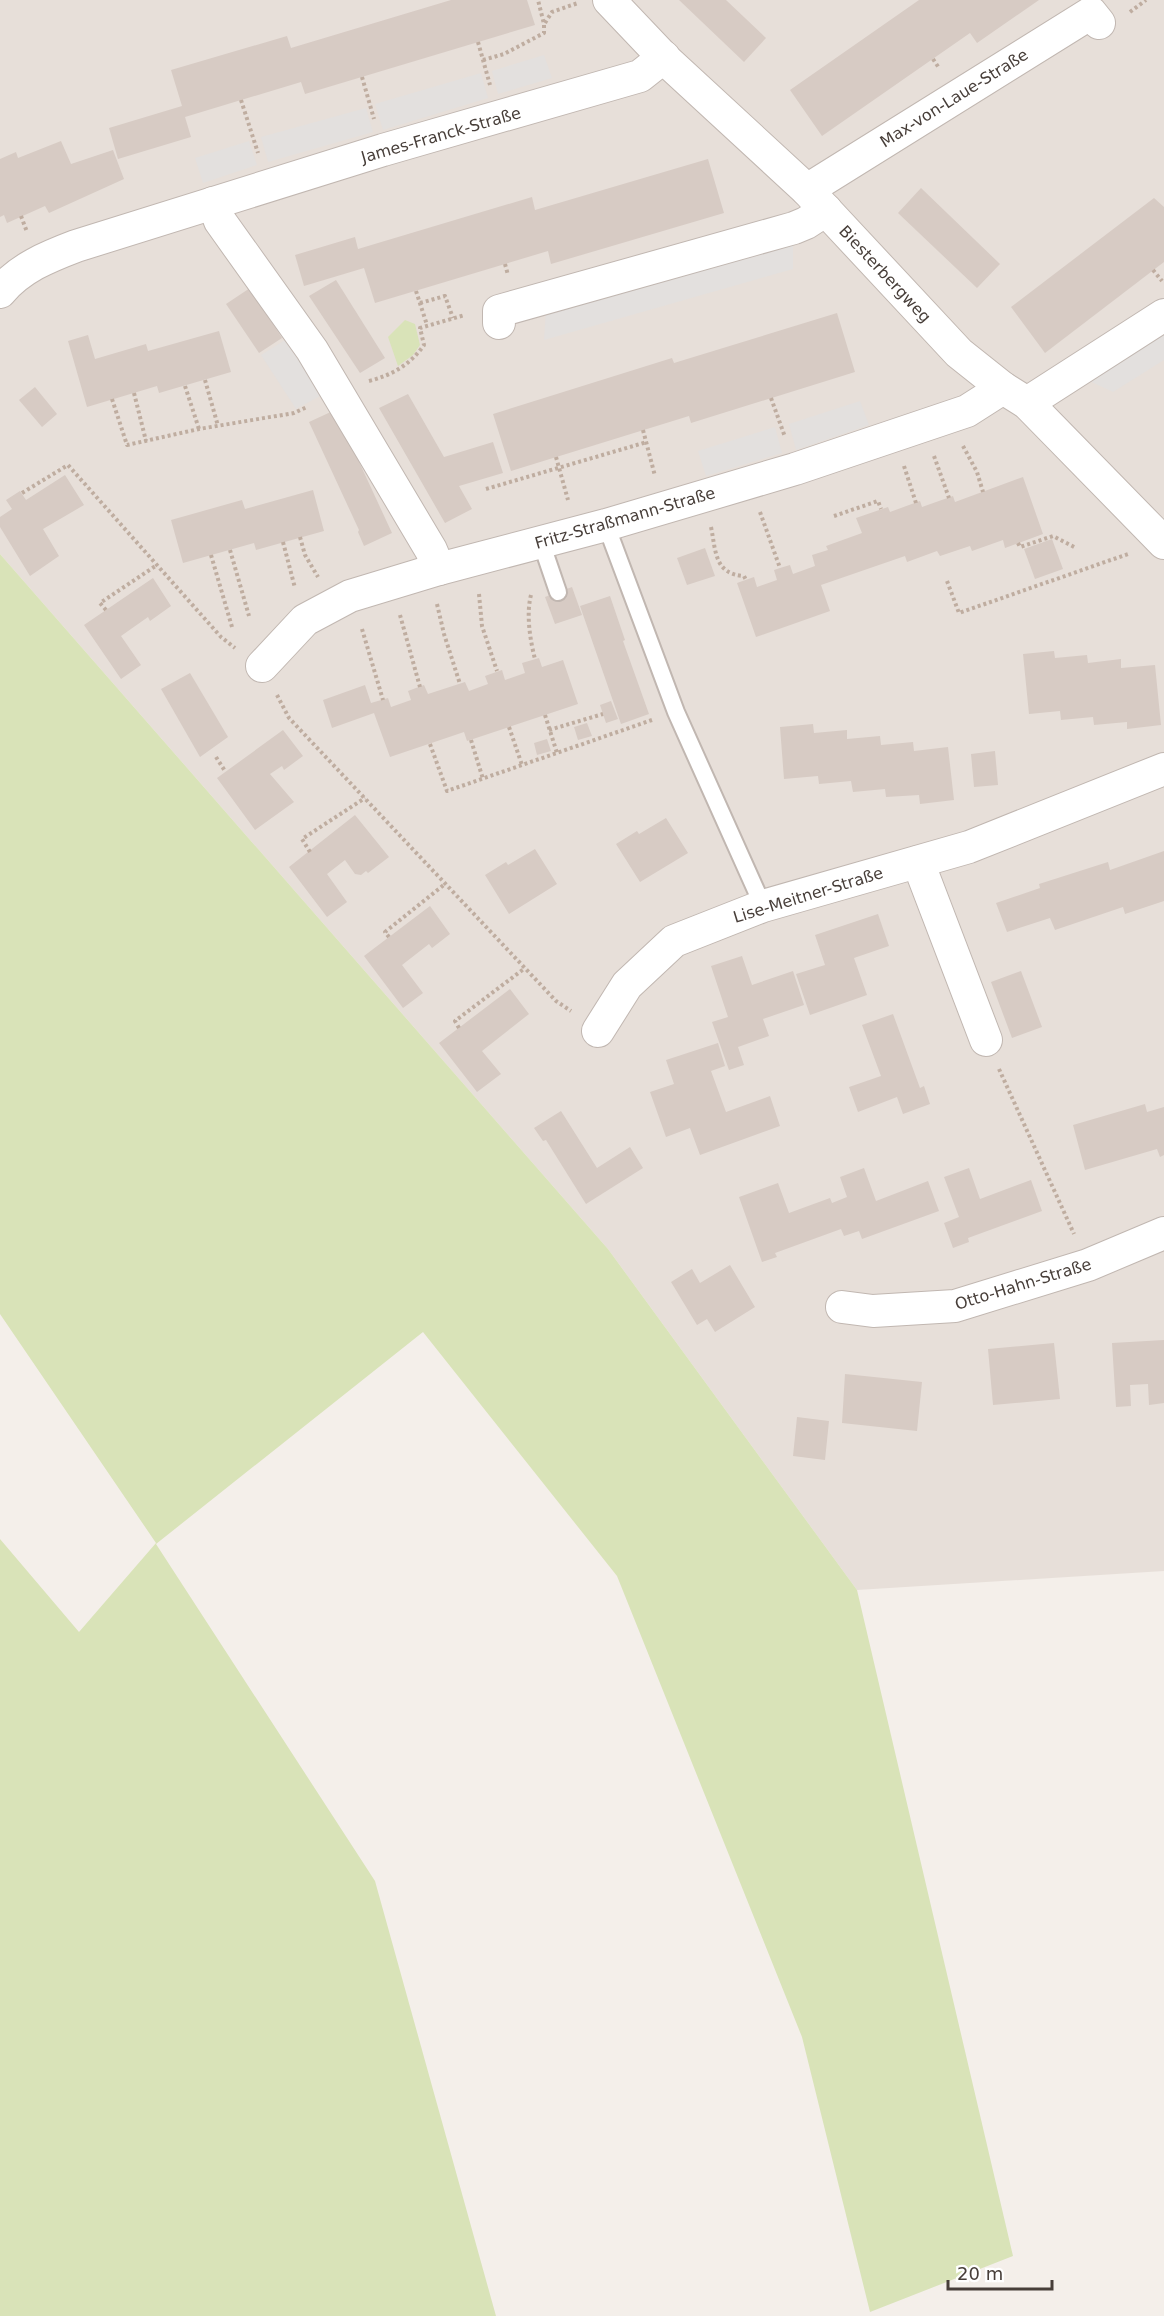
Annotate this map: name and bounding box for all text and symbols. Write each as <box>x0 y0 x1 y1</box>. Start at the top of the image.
street label: Max-von-Laue-Straße <box>877 45 1031 151</box>
street label: James-Franck-Straße <box>358 103 523 167</box>
street label: Biesterbergweg <box>835 222 935 326</box>
street label: Fritz-Straßmann-Straße <box>533 483 717 553</box>
street label: Lise-Meitner-Straße <box>731 863 885 927</box>
street label: Otto-Hahn-Straße <box>953 1254 1093 1314</box>
scale bar <box>948 2253 1052 2291</box>
text: 20 m <box>957 2263 1003 2284</box>

